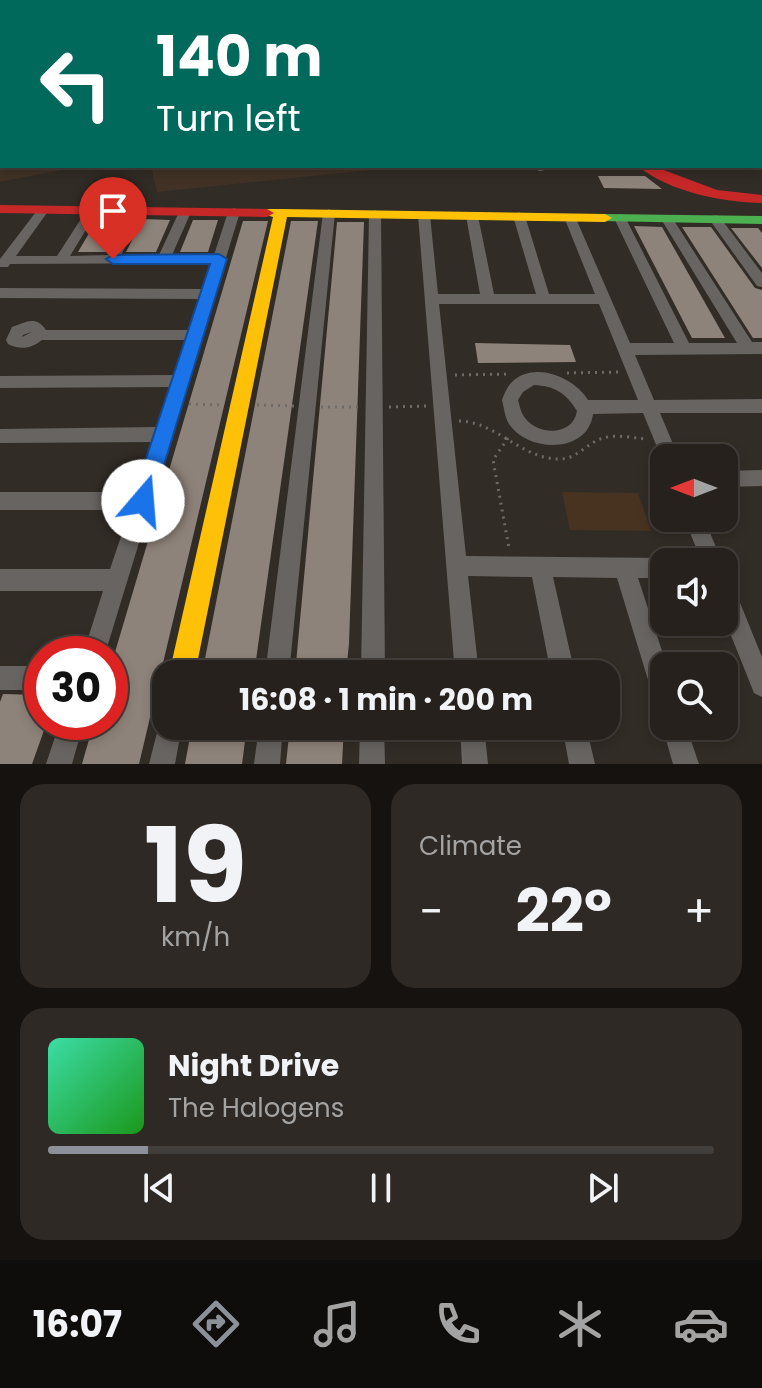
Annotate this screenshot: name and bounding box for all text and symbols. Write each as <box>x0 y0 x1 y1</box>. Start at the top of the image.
text: 140 m <box>156 17 323 96</box>
icon: left <box>24 32 128 136</box>
text: Turn left <box>156 93 301 144</box>
pin <box>79 177 147 259</box>
icon: arrive <box>91 189 135 233</box>
north arrow <box>650 444 738 532</box>
map controls <box>650 444 738 740</box>
position arrow <box>101 459 185 543</box>
button: sound <box>650 548 738 636</box>
speed limit sign: 30 <box>24 636 128 740</box>
button: search <box>650 652 738 740</box>
text: 16:08 · 1 min · 200 m <box>239 678 533 721</box>
text: 19 <box>144 793 247 938</box>
text: Climate <box>419 828 522 864</box>
text: 22° <box>515 869 612 953</box>
text: − <box>419 881 443 942</box>
text: + <box>684 881 714 942</box>
text: km/h <box>161 919 230 955</box>
text: Night Drive <box>168 1044 339 1087</box>
text: The Halogens <box>168 1090 344 1126</box>
icon: previous <box>137 1166 181 1210</box>
icon: pause <box>359 1166 403 1210</box>
icon: next <box>581 1166 625 1210</box>
icon: directions <box>188 1296 244 1352</box>
icon: music <box>309 1296 365 1352</box>
icon: phone <box>430 1296 486 1352</box>
icon: climate <box>552 1296 608 1352</box>
icon: car <box>673 1296 729 1352</box>
text: 16:07 <box>33 1299 122 1350</box>

